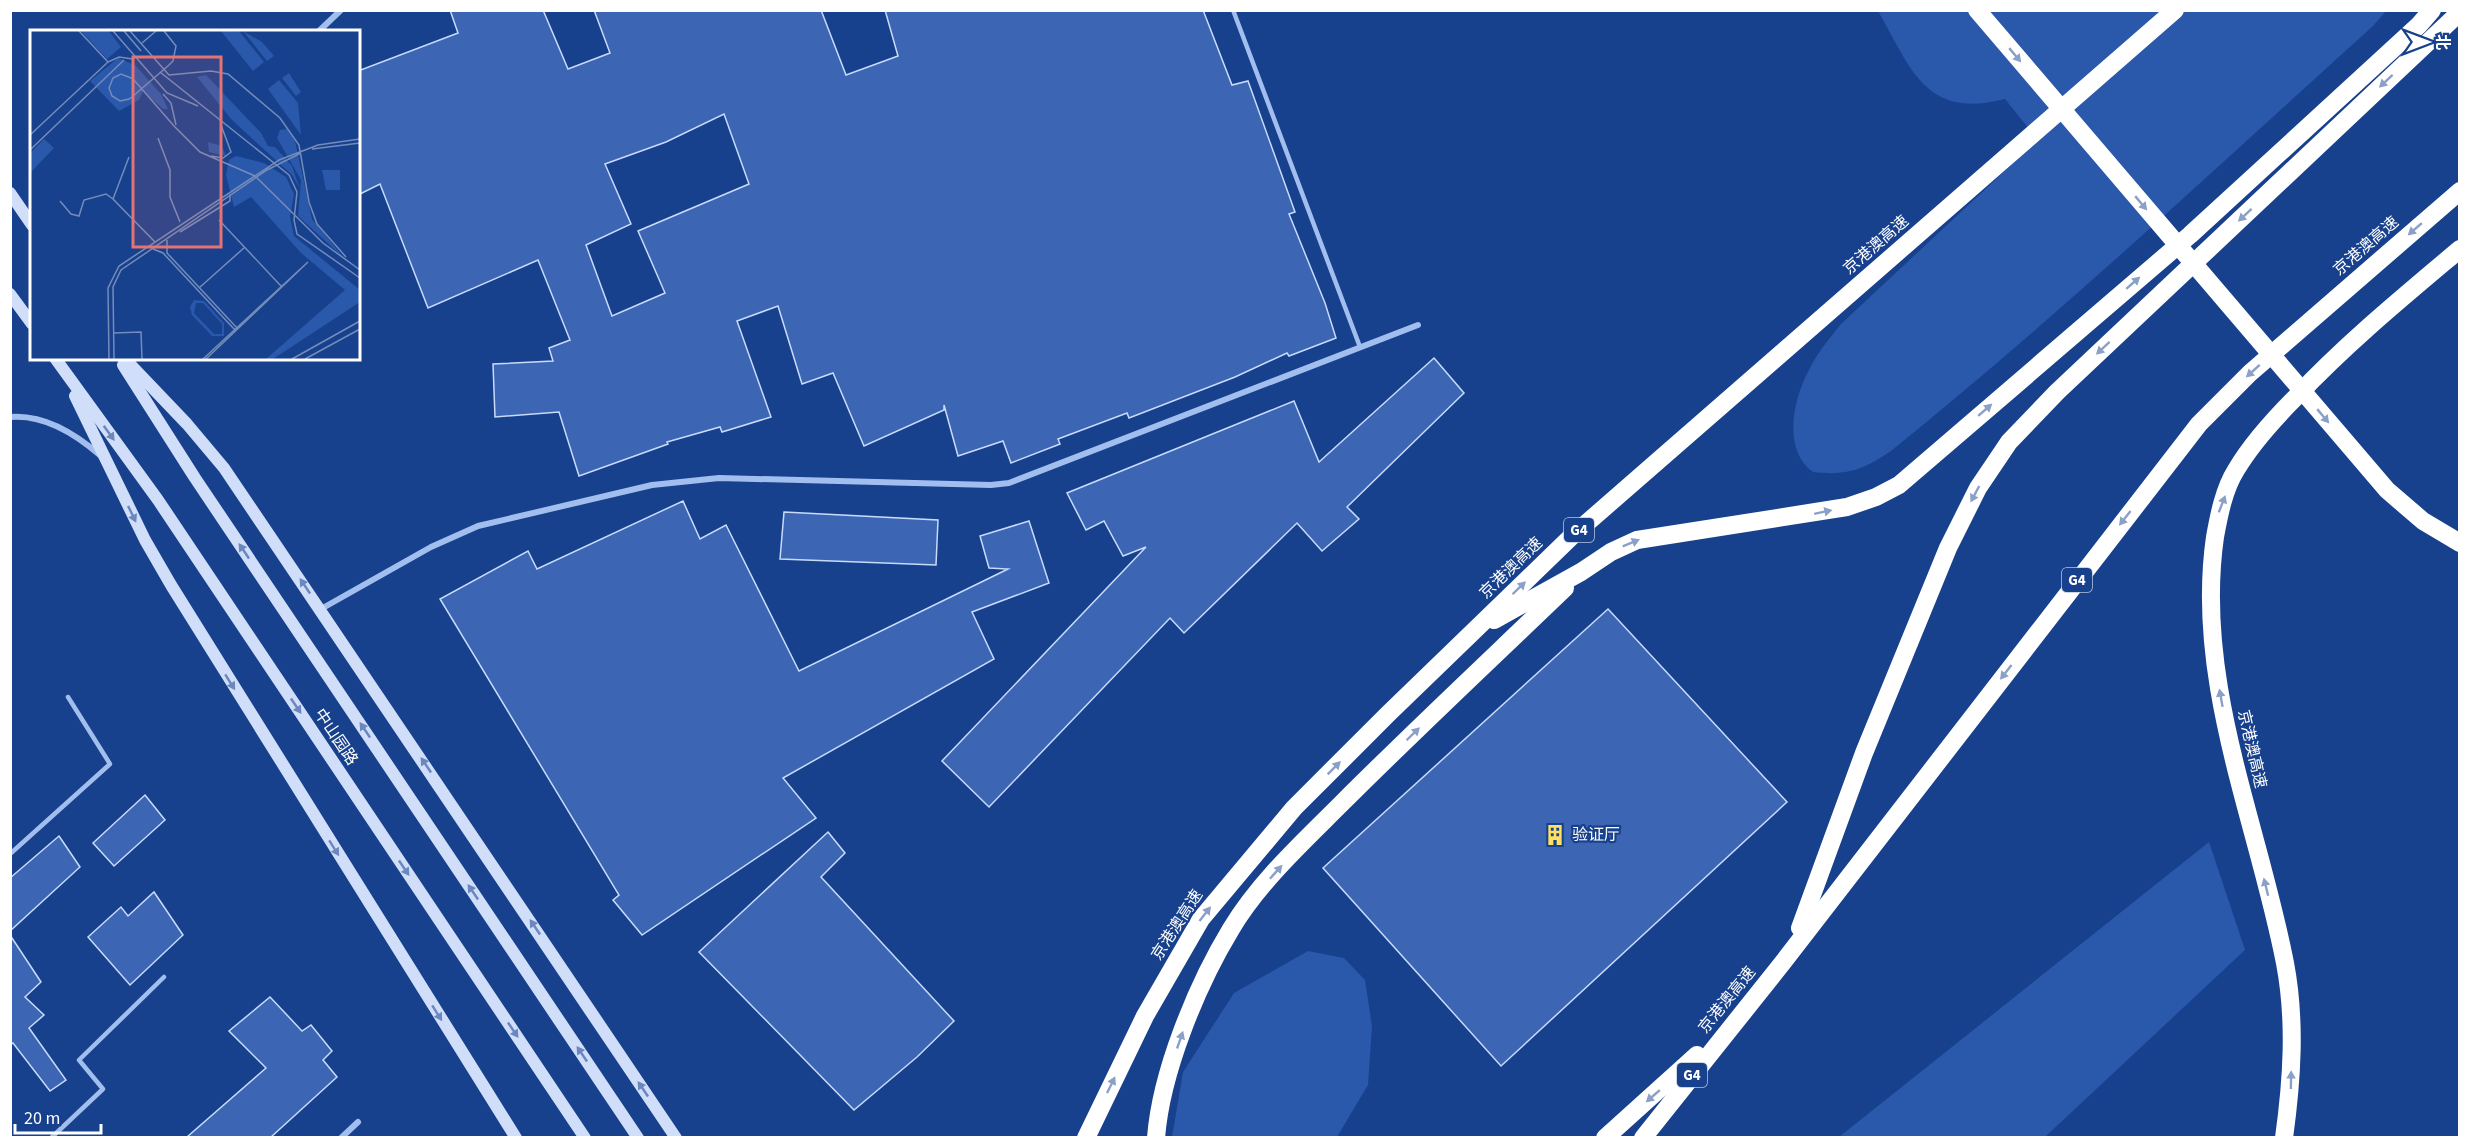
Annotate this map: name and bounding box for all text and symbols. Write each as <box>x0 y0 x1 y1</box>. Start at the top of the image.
north arrow <box>2398 12 2458 72</box>
inset map <box>30 30 360 360</box>
text: 北 <box>2431 34 2453 50</box>
one-way arrow <box>2008 47 2021 62</box>
one-way arrow <box>2380 73 2394 87</box>
one-way arrow <box>2135 195 2148 211</box>
one-way arrow <box>2238 207 2252 221</box>
street label: 京港澳高速 <box>1839 210 1913 280</box>
street label: 京港澳高速 <box>2329 211 2403 281</box>
one-way arrow <box>2408 222 2423 235</box>
one-way arrow <box>2125 277 2140 290</box>
one-way arrow <box>2096 341 2110 355</box>
one-way arrow <box>2245 364 2260 378</box>
one-way arrow <box>1977 404 1993 417</box>
one-way arrow <box>2316 408 2329 424</box>
one-way arrow <box>102 425 114 440</box>
one-way arrow <box>1970 486 1980 503</box>
one-way arrow <box>2218 495 2228 513</box>
one-way arrow <box>128 505 137 522</box>
one-way arrow <box>1814 507 1833 516</box>
one-way arrow <box>2118 510 2131 526</box>
road number: G4 <box>1564 518 1594 542</box>
street label: 京港澳高速 <box>1475 532 1547 604</box>
one-way arrow <box>1623 538 1641 548</box>
one-way arrow <box>239 543 250 559</box>
road number: G4 <box>2062 568 2092 592</box>
one-way arrow <box>300 578 311 594</box>
one-way arrow <box>1511 581 1526 595</box>
one-way arrow <box>2000 665 2012 680</box>
one-way arrow <box>225 674 236 690</box>
one-way arrow <box>2216 688 2225 707</box>
one-way arrow <box>290 698 301 714</box>
street label: 中山园路 <box>309 704 363 770</box>
street label: 京港澳高速 <box>2232 708 2272 790</box>
one-way arrow <box>359 722 370 738</box>
one-way arrow <box>1405 727 1420 741</box>
one-way arrow <box>420 758 432 774</box>
one-way arrow <box>1327 761 1341 775</box>
building icon: 验证厅 <box>1543 823 1567 847</box>
place label: 验证厅 <box>1572 824 1620 846</box>
one-way arrow <box>328 839 339 856</box>
one-way arrow <box>399 860 410 876</box>
one-way arrow <box>1269 865 1283 880</box>
one-way arrow <box>2260 878 2270 897</box>
one-way arrow <box>468 884 479 900</box>
street label: 京港澳高速 <box>1146 885 1208 965</box>
one-way arrow <box>1199 906 1211 922</box>
one-way arrow <box>529 919 540 935</box>
street label: 京港澳高速 <box>1693 962 1761 1038</box>
one-way arrow <box>432 1005 443 1021</box>
one-way arrow <box>507 1022 518 1038</box>
one-way arrow <box>1176 1031 1185 1049</box>
one-way arrow <box>577 1046 588 1062</box>
road number: G4 <box>1677 1063 1707 1087</box>
one-way arrow <box>2286 1070 2296 1089</box>
one-way arrow <box>1107 1076 1116 1093</box>
one-way arrow <box>638 1081 649 1097</box>
one-way arrow <box>1646 1089 1661 1102</box>
scale bar <box>15 1097 100 1135</box>
text: 20 m <box>24 1106 60 1131</box>

